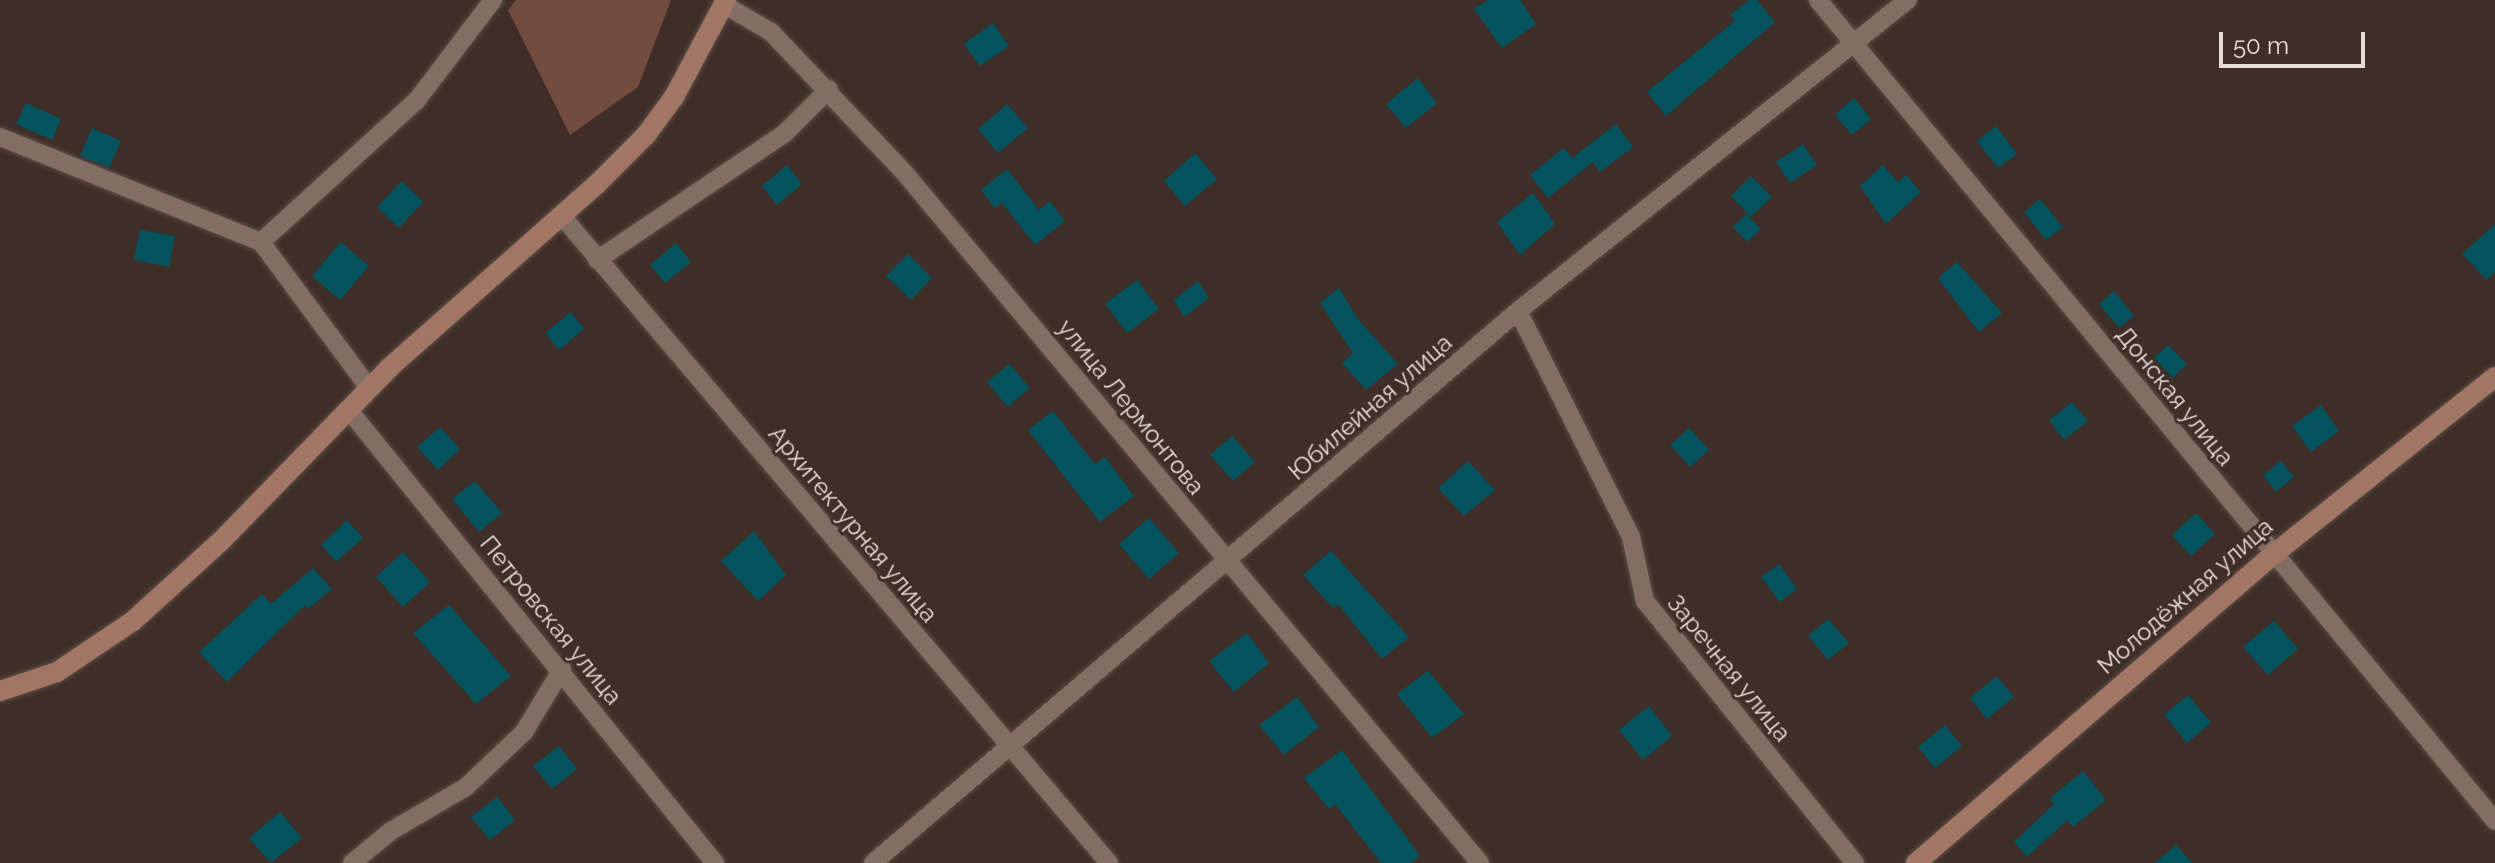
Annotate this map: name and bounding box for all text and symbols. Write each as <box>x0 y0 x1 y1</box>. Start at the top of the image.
scale bar <box>2223 16 2369 66</box>
text: 50 m <box>2233 31 2289 60</box>
street label: улица Лермонтова <box>1051 314 1211 500</box>
street label: Донская улица <box>2110 320 2240 472</box>
street label: Юбилейная улица <box>1282 328 1458 486</box>
street label: Архитектурная улица <box>762 420 944 628</box>
street label: Молодёжная улица <box>2091 512 2279 680</box>
street label: Петровская улица <box>474 529 628 711</box>
street label: Заречная улица <box>1661 589 1797 747</box>

